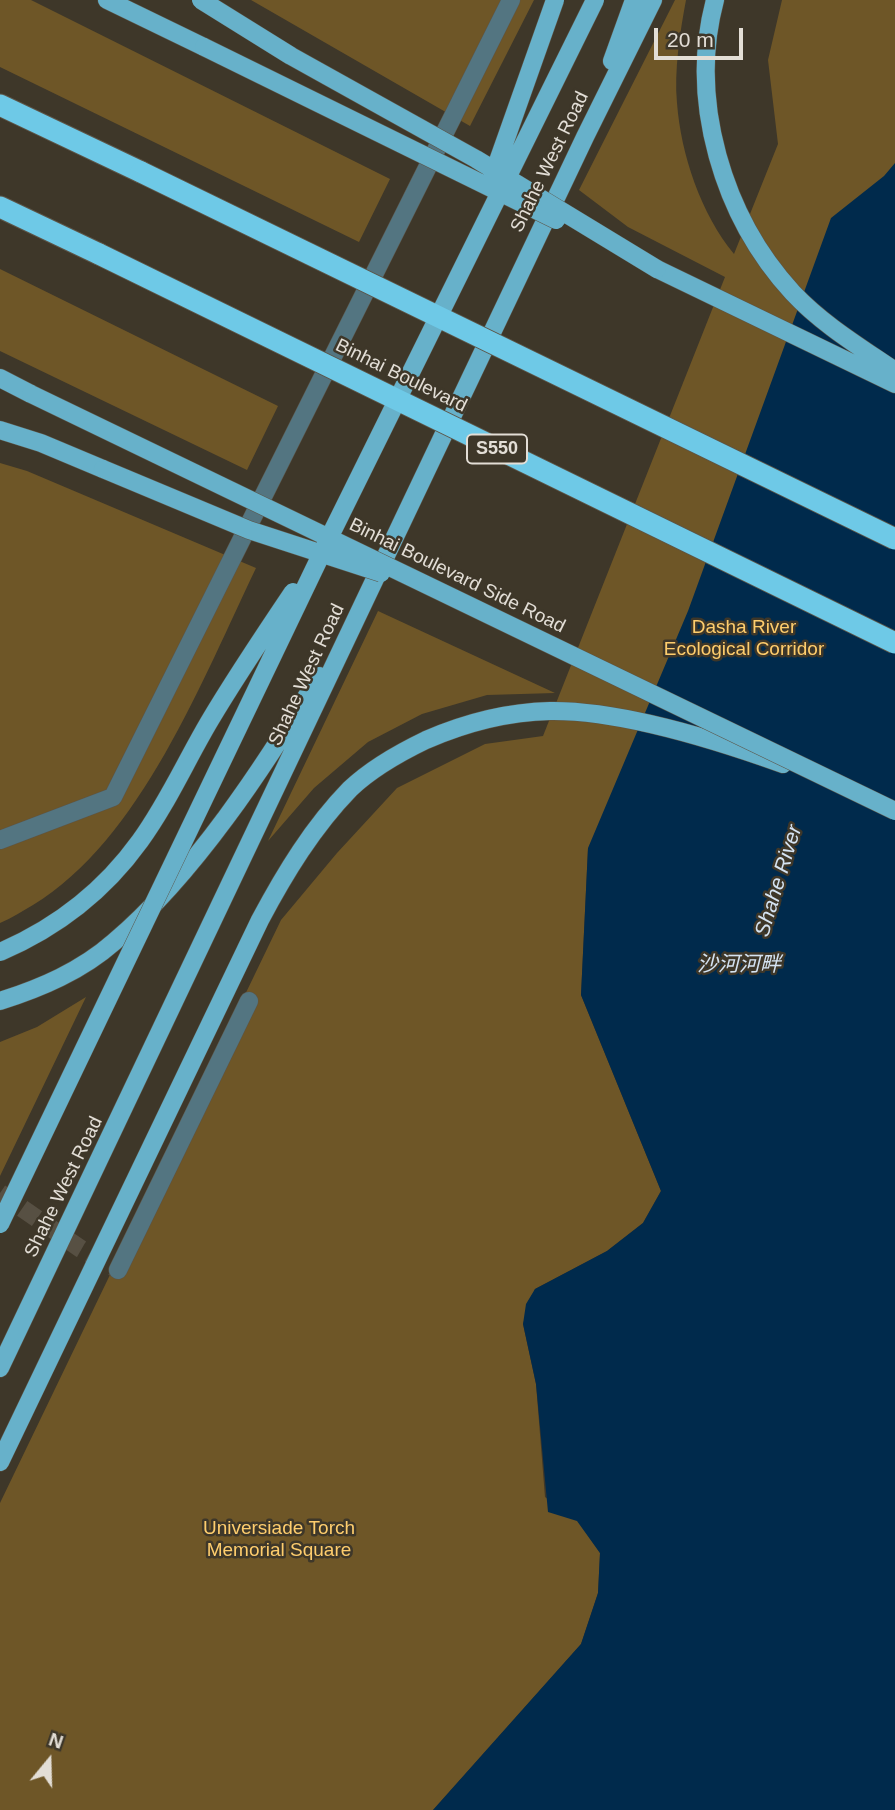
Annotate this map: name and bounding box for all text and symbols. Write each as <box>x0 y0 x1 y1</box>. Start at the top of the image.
scale bar <box>657 14 746 58</box>
text: 20 m <box>667 28 714 51</box>
street label: Shahe West Road <box>506 88 594 236</box>
street label: Binhai Boulevard <box>331 334 471 418</box>
road number: S550 <box>467 434 527 463</box>
street label: Binhai Boulevard Side Road <box>345 514 569 638</box>
street label: Shahe West Road <box>264 600 350 750</box>
park label: Dasha River Ecological Corridor <box>664 617 824 661</box>
water label: Shahe River <box>750 822 808 940</box>
water label: 沙河河畔 <box>697 952 781 978</box>
street label: Shahe West Road <box>20 1113 108 1261</box>
park label: Universiade Torch Memorial Square <box>203 1518 355 1562</box>
north arrow <box>14 1726 84 1796</box>
text: N <box>46 1729 66 1753</box>

